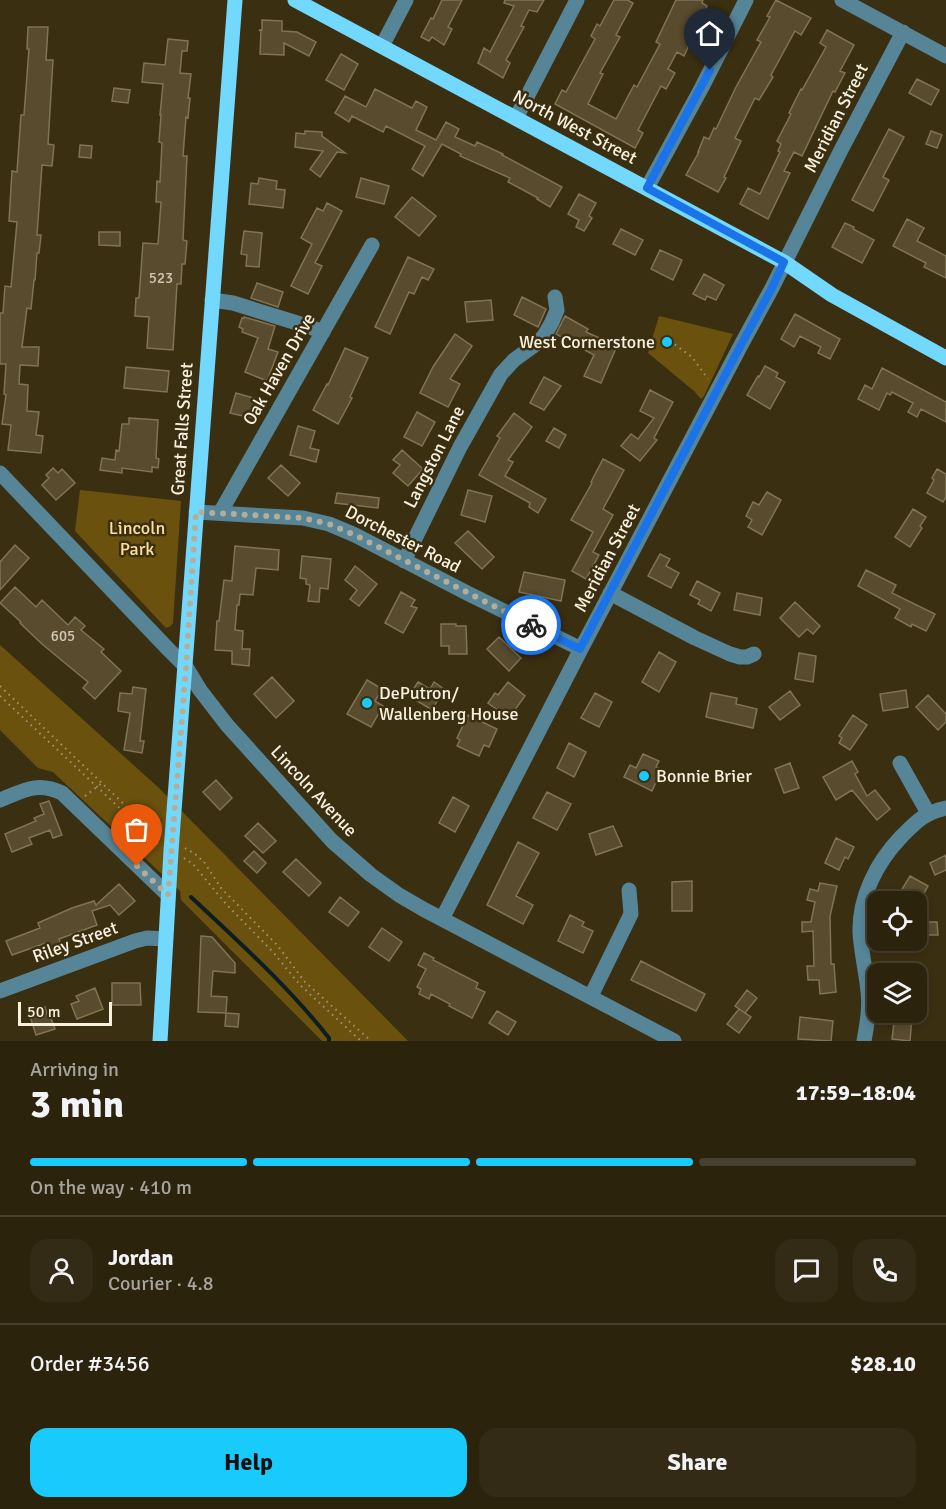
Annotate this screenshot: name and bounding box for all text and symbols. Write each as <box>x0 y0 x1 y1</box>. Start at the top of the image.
pin <box>684 8 735 70</box>
icon: home <box>693 17 726 50</box>
street label: Meridian Street <box>799 60 873 176</box>
street label: North West Street <box>509 85 641 169</box>
house number: 523 <box>149 269 173 287</box>
street label: Oak Haven Drive <box>238 309 320 429</box>
place label: West Cornerstone <box>519 331 655 353</box>
marker: West Cornerstone <box>660 335 674 349</box>
street label: Great Falls Street <box>166 362 198 496</box>
street label: Langston Lane <box>399 402 469 512</box>
street label: Dorchester Road <box>342 500 464 578</box>
street label: Meridian Street <box>569 500 645 616</box>
park label: Lincoln Park <box>109 517 165 560</box>
courier <box>501 595 561 655</box>
icon: bike <box>515 609 548 642</box>
house number: 605 <box>51 627 75 645</box>
place label: DePutron/ Wallenberg House <box>379 682 518 725</box>
marker: DePutron/ Wallenberg House <box>360 696 374 710</box>
street label: Lincoln Avenue <box>266 741 362 841</box>
place label: Bonnie Brier <box>656 765 752 787</box>
marker: Bonnie Brier <box>637 769 651 783</box>
pin <box>111 804 162 866</box>
icon: bag <box>120 813 153 846</box>
map controls <box>867 891 927 1023</box>
button: locate <box>867 891 927 951</box>
street label: Riley Street <box>29 916 121 968</box>
button: layers <box>867 963 927 1023</box>
scale bar <box>18 999 112 1026</box>
text: 50 m <box>27 1002 61 1022</box>
text: Arriving in <box>30 1057 119 1082</box>
text: 17:59–18:04 <box>796 1079 916 1106</box>
text: 3 min <box>30 1080 124 1128</box>
text: On the way · 410 m <box>30 1175 192 1200</box>
button: person <box>30 1239 93 1302</box>
button: chat <box>775 1239 838 1302</box>
button: phone <box>853 1239 916 1302</box>
text: Jordan <box>108 1244 174 1271</box>
text: Courier · 4.8 <box>108 1271 214 1296</box>
text: Order #3456 <box>30 1350 150 1377</box>
text: $28.10 <box>850 1350 916 1377</box>
button: Help <box>30 1428 467 1497</box>
button: Share <box>479 1428 916 1497</box>

